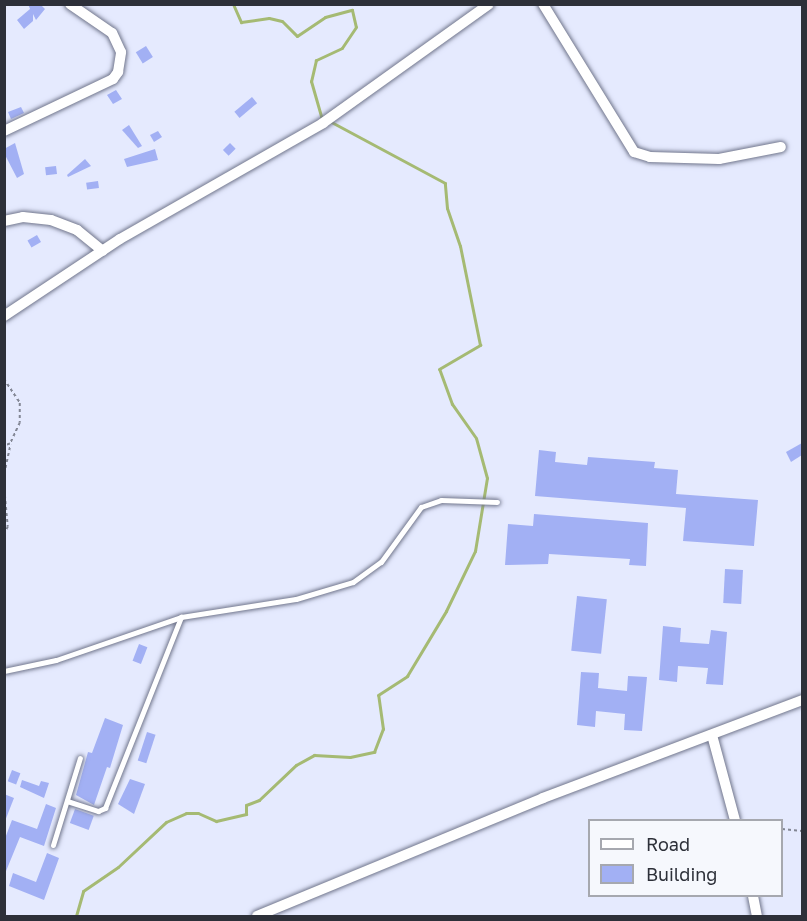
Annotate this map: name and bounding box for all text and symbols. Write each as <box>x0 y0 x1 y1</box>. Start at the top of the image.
legend <box>588 819 783 897</box>
text: Road <box>646 833 690 855</box>
text: Building <box>646 863 717 885</box>

